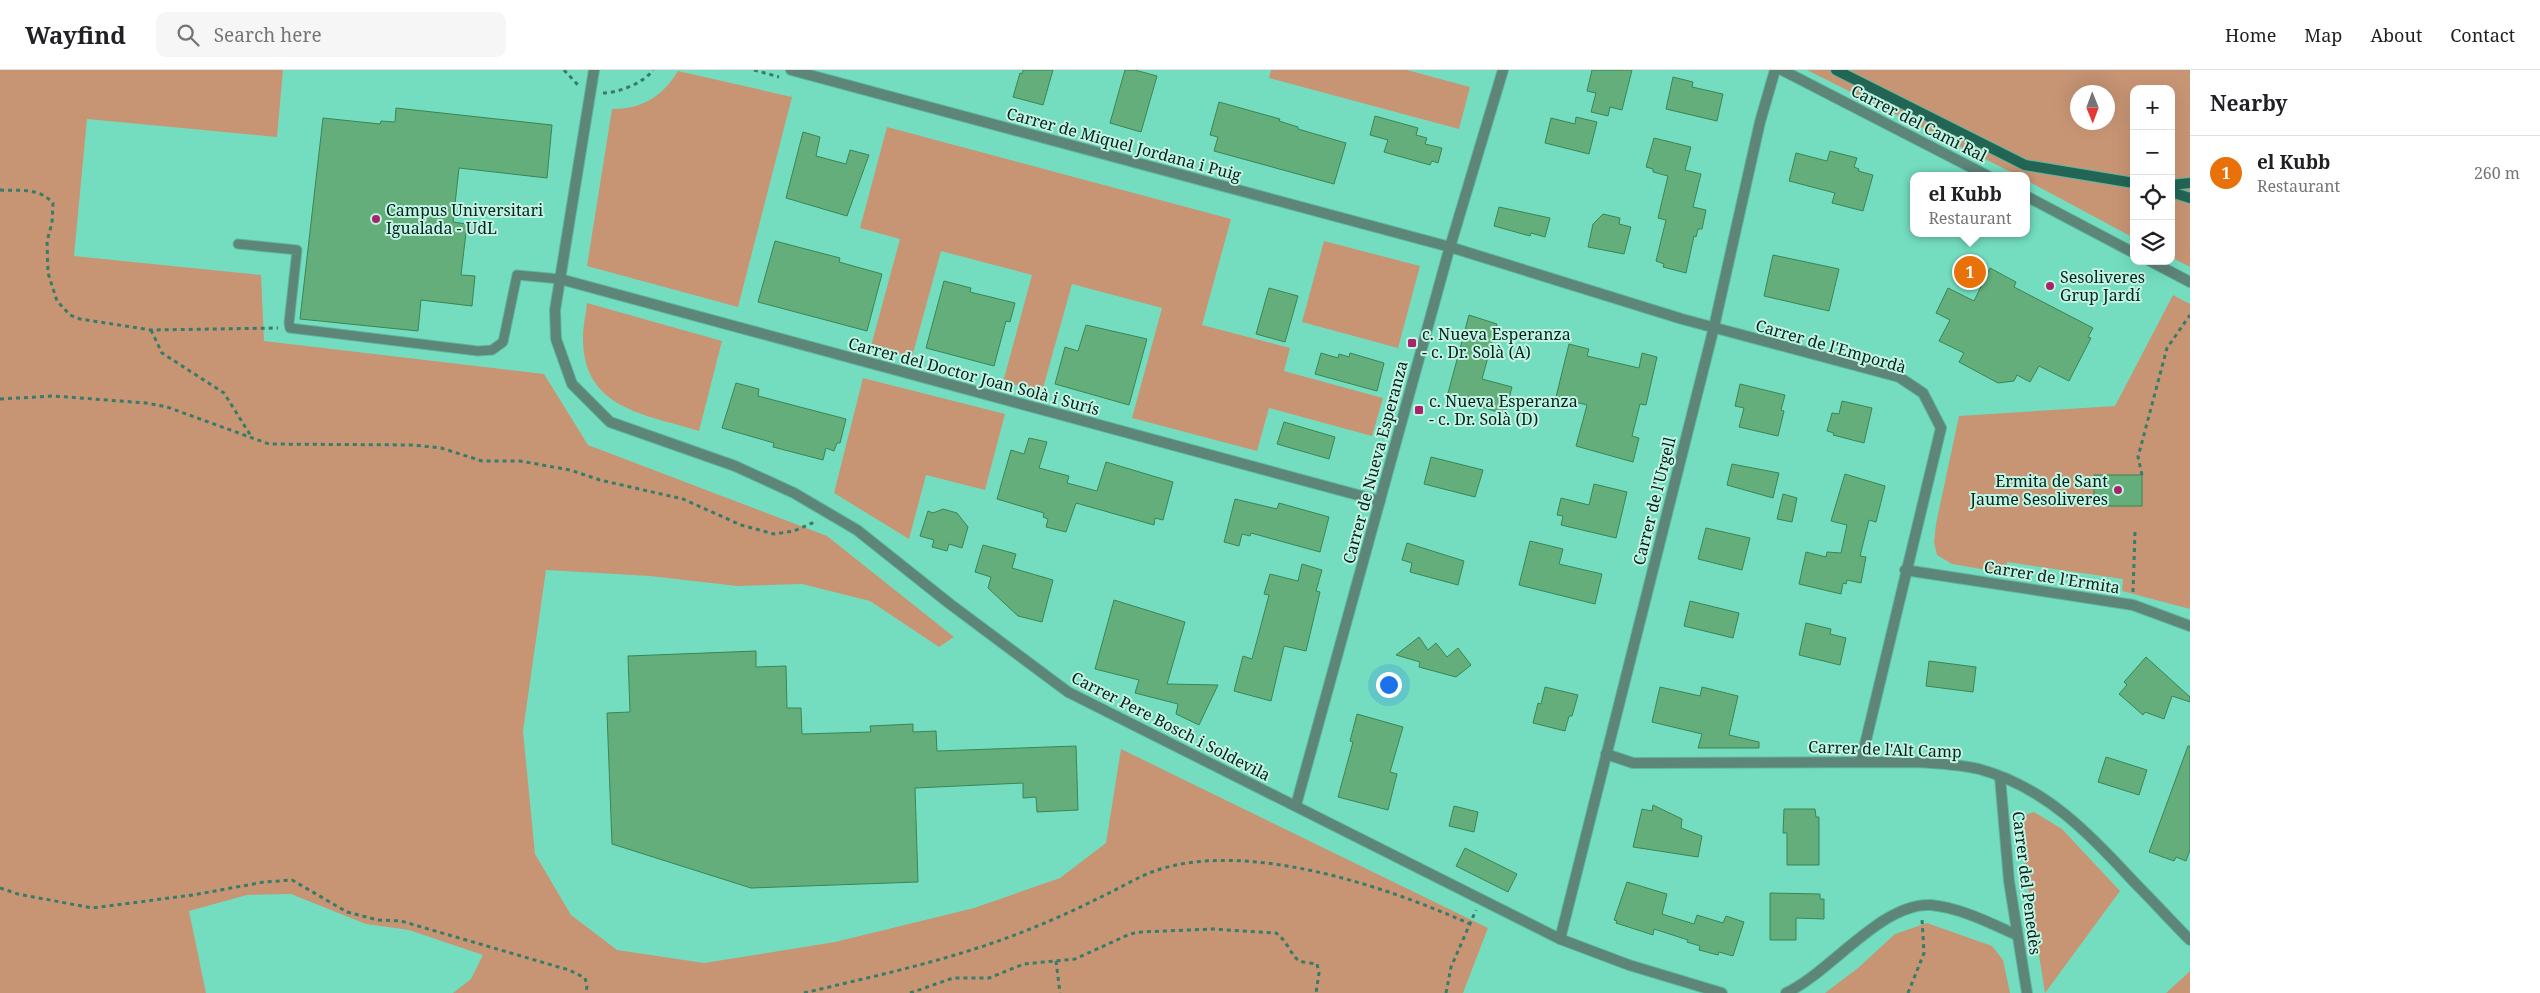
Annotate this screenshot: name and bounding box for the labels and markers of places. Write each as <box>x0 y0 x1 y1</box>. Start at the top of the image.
place label: Campus Universitari Igualada - UdL <box>386 199 543 239</box>
marker: Campus Universitari Igualada - UdL <box>370 213 382 225</box>
pin: 1 <box>1954 253 1986 291</box>
place label: Sesoliveres Grup Jardí <box>2060 266 2145 306</box>
marker: Sesoliveres Grup Jardí <box>2044 280 2056 292</box>
place label: c. Nueva Esperanza - c. Dr. Solà (A) <box>1422 323 1571 363</box>
marker: c. Nueva Esperanza - c. Dr. Solà (A) <box>1406 337 1418 349</box>
place label: c. Nueva Esperanza - c. Dr. Solà (D) <box>1429 390 1578 430</box>
marker: c. Nueva Esperanza - c. Dr. Solà (D) <box>1413 404 1425 416</box>
place label: Ermita de Sant Jaume Sesoliveres <box>1969 470 2108 510</box>
marker: Ermita de Sant Jaume Sesoliveres <box>2112 484 2124 496</box>

